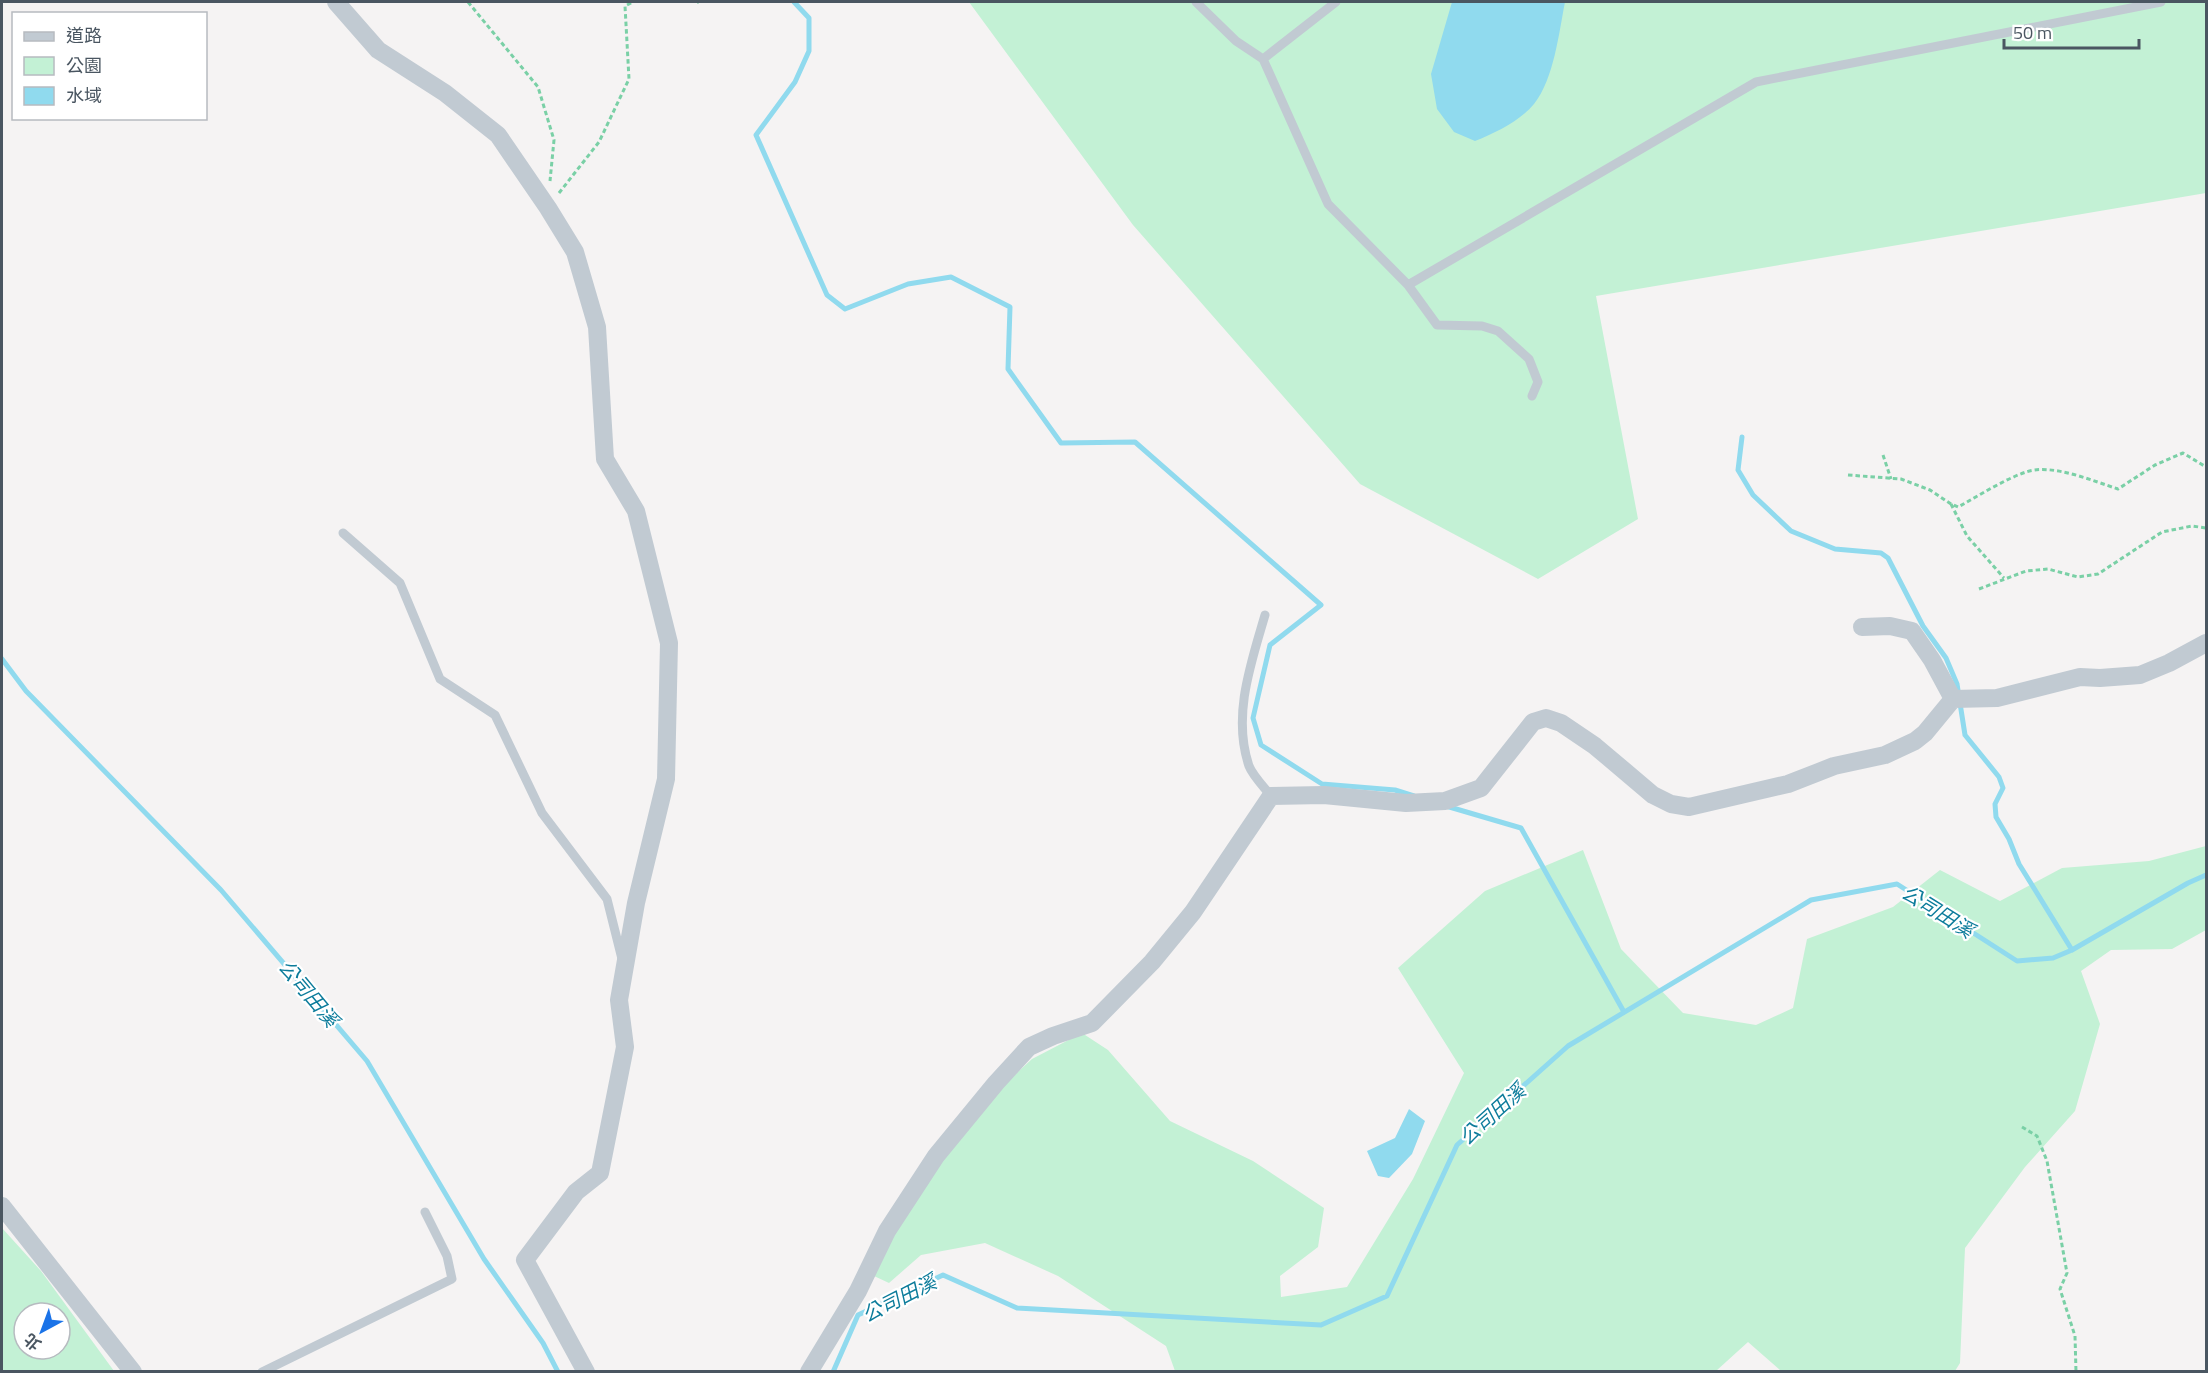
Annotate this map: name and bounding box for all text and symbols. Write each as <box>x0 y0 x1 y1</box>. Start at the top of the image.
legend <box>12 12 207 120</box>
scale bar <box>2004 12 2139 50</box>
text: 50 m <box>2013 19 2052 46</box>
text: 道路 <box>66 22 102 49</box>
text: 公園 <box>66 52 102 79</box>
text: 水域 <box>66 82 102 109</box>
water label: 公司田溪 <box>1896 877 1983 947</box>
water label: 公司田溪 <box>271 952 349 1036</box>
water label: 公司田溪 <box>1452 1074 1534 1152</box>
water label: 公司田溪 <box>856 1265 944 1330</box>
north arrow <box>12 1301 72 1361</box>
text: 北 <box>18 1328 46 1357</box>

